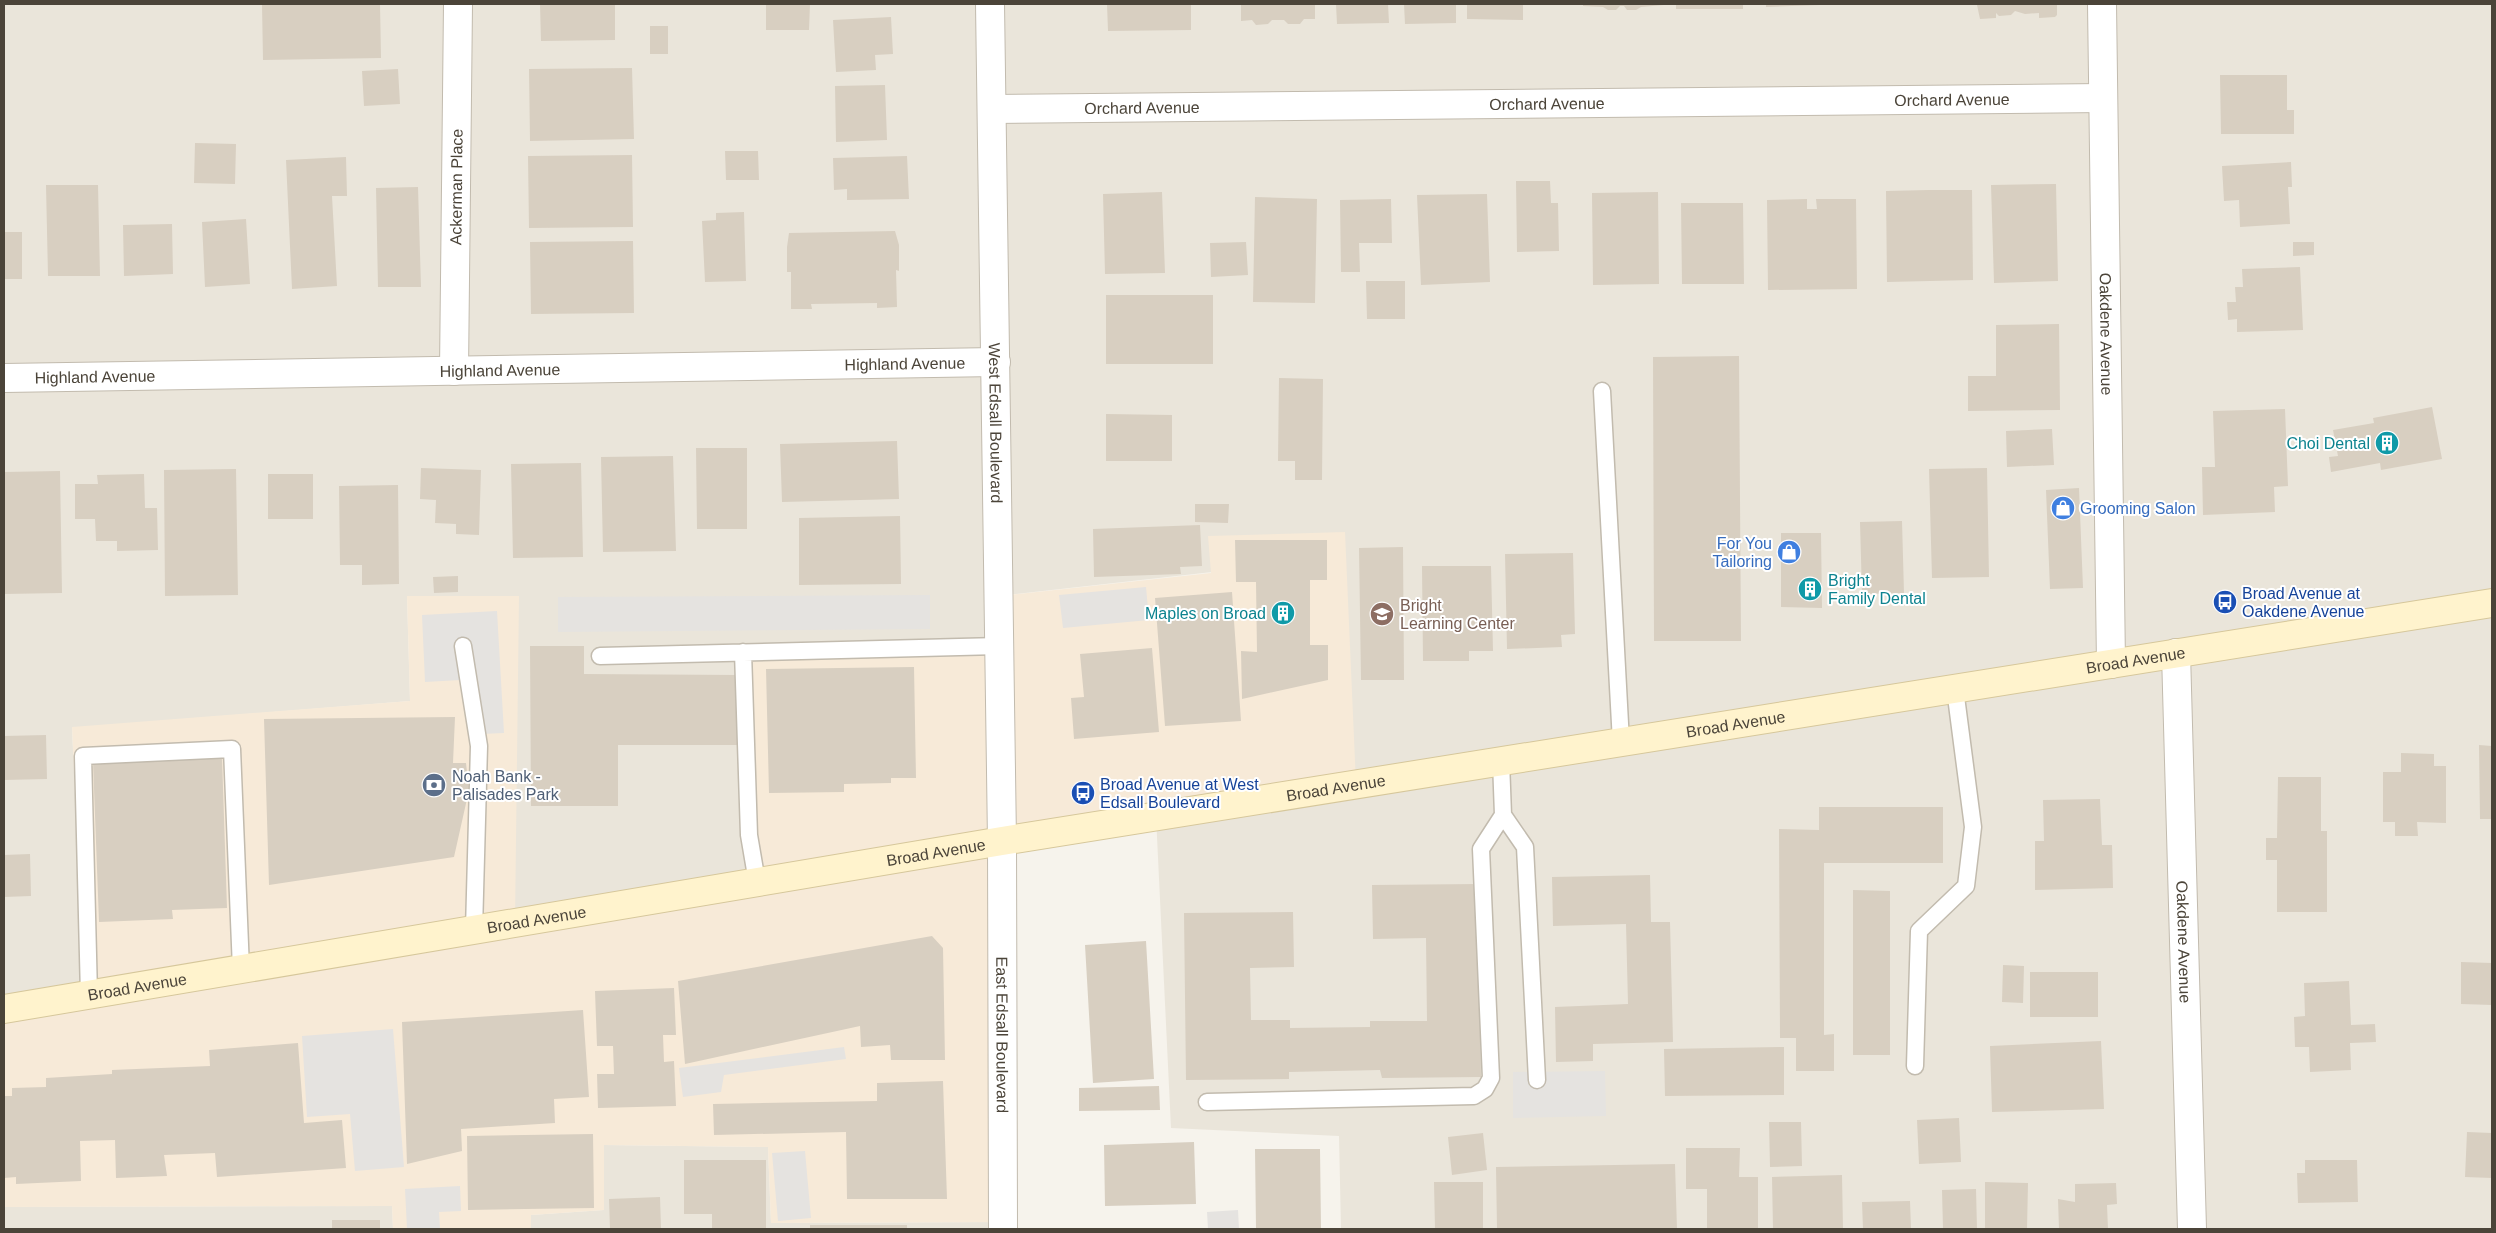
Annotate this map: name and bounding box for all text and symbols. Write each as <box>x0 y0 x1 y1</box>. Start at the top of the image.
street label: Orchard Avenue <box>1894 90 2010 109</box>
street label: Orchard Avenue <box>1489 94 1605 113</box>
street label: Orchard Avenue <box>1084 98 1200 117</box>
street label: Ackerman Place <box>447 129 465 245</box>
street label: Oakdene Avenue <box>2097 273 2116 395</box>
street label: West Edsall Boulevard <box>986 342 1006 503</box>
street label: Highland Avenue <box>844 354 966 373</box>
street label: Highland Avenue <box>439 361 561 379</box>
street label: Highland Avenue <box>34 367 156 386</box>
building icon: Choi Dental <box>2374 430 2400 456</box>
place label: Choi Dental <box>2286 435 2370 452</box>
shop icon: Grooming Salon <box>2050 495 2076 521</box>
place label: Grooming Salon <box>2080 500 2196 517</box>
place label: For You Tailoring <box>1712 535 1772 570</box>
shop icon: For You Tailoring <box>1776 539 1802 565</box>
place label: Bright Family Dental <box>1828 572 1926 607</box>
building icon: Bright Family Dental <box>1797 576 1823 602</box>
place label: Broad Avenue at Oakdene Avenue <box>2242 585 2365 620</box>
bus stop icon: Broad Avenue at Oakdene Avenue <box>2212 589 2238 615</box>
place label: Bright Learning Center <box>1400 597 1515 632</box>
building icon: Maples on Broad <box>1270 600 1296 626</box>
school or university icon: Bright Learning Center <box>1369 601 1395 627</box>
place label: Maples on Broad <box>1145 605 1266 622</box>
street label: Broad Avenue <box>2085 644 2187 676</box>
street label: Broad Avenue <box>1685 707 1787 740</box>
place label: Noah Bank - Palisades Park <box>452 768 560 803</box>
street label: Broad Avenue <box>1285 771 1387 804</box>
bank icon: Noah Bank - Palisades Park <box>421 772 447 798</box>
place label: Broad Avenue at West Edsall Boulevard <box>1100 776 1259 811</box>
bus stop icon: Broad Avenue at West Edsall Boulevard <box>1070 780 1096 806</box>
street label: Broad Avenue <box>885 835 987 869</box>
street label: Oakdene Avenue <box>2174 880 2194 1003</box>
street label: Broad Avenue <box>486 903 587 936</box>
street label: East Edsall Boulevard <box>994 957 1011 1113</box>
street label: Broad Avenue <box>86 970 188 1003</box>

